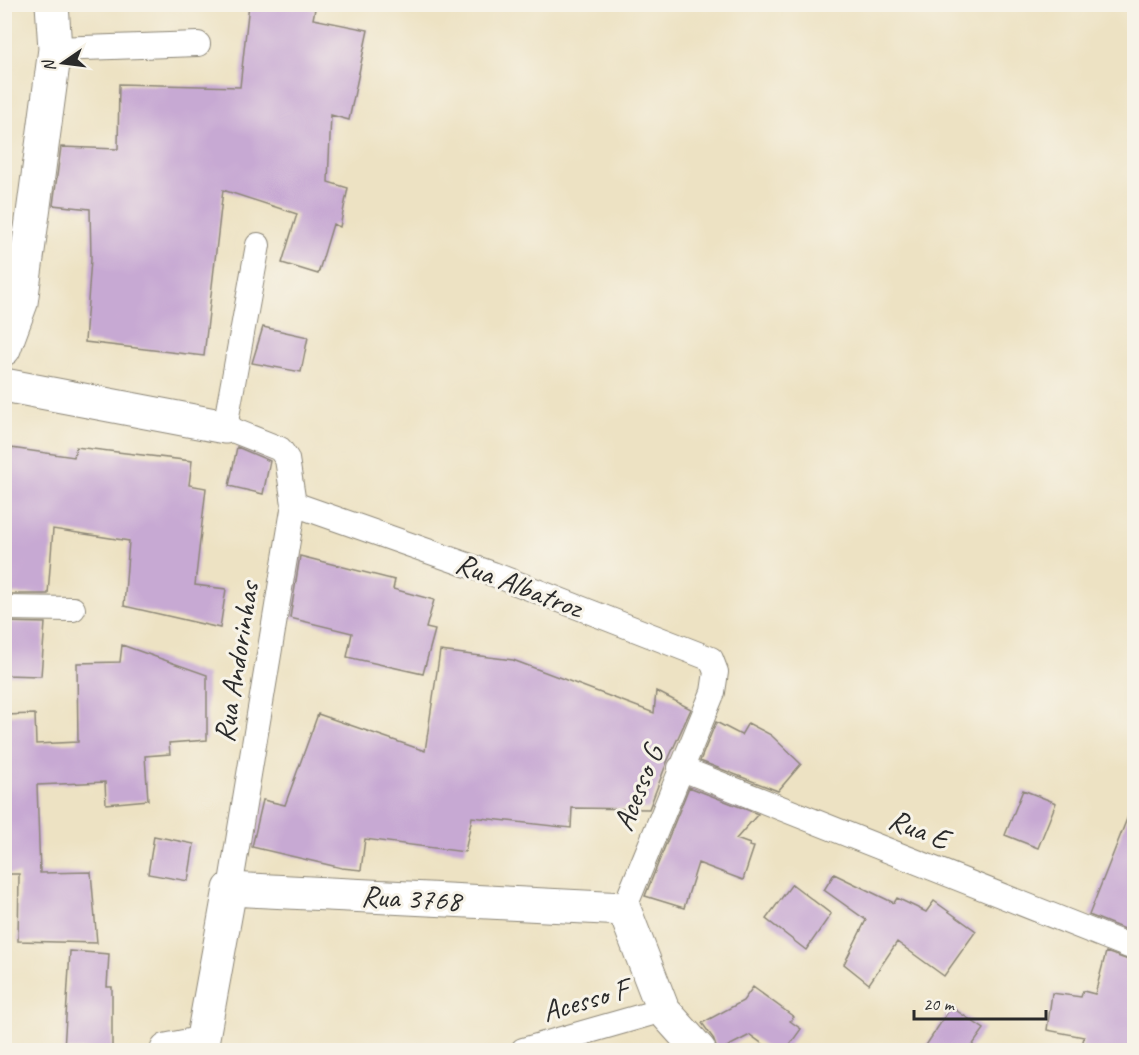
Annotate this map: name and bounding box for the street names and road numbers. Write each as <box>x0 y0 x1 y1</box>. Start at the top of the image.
street label: Rua Albatroz <box>451 544 590 627</box>
street label: Rua Andorinhas <box>205 576 268 745</box>
street label: Acesso G <box>604 737 673 836</box>
street label: Rua E <box>883 800 958 860</box>
street label: Rua 3768 <box>360 876 464 920</box>
street label: Acesso F <box>538 968 638 1030</box>

